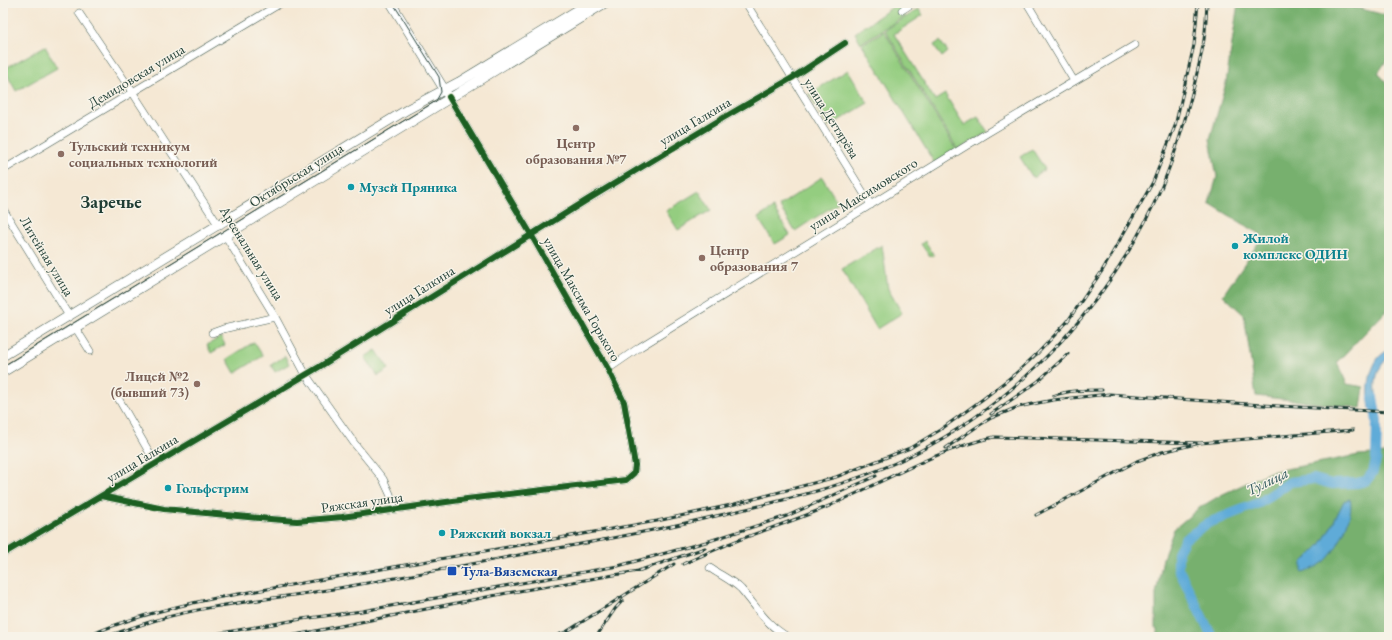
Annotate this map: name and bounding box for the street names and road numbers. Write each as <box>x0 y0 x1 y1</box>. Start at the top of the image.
street label: Демидовская улица <box>84 40 188 112</box>
street label: улица Дегтярёва <box>800 74 864 162</box>
street label: улица Галкина <box>656 92 734 149</box>
street label: Октябрьская улица <box>245 139 347 211</box>
street label: улица Максимовского <box>805 153 921 235</box>
street label: Арсенальная улица <box>215 202 288 304</box>
street label: Литейная улица <box>16 213 78 300</box>
street label: улица Максима Горького <box>539 234 625 364</box>
street label: улица Галкина <box>380 261 458 319</box>
street label: улица Галкина <box>103 429 181 486</box>
street label: Ряжская улица <box>320 487 404 517</box>

